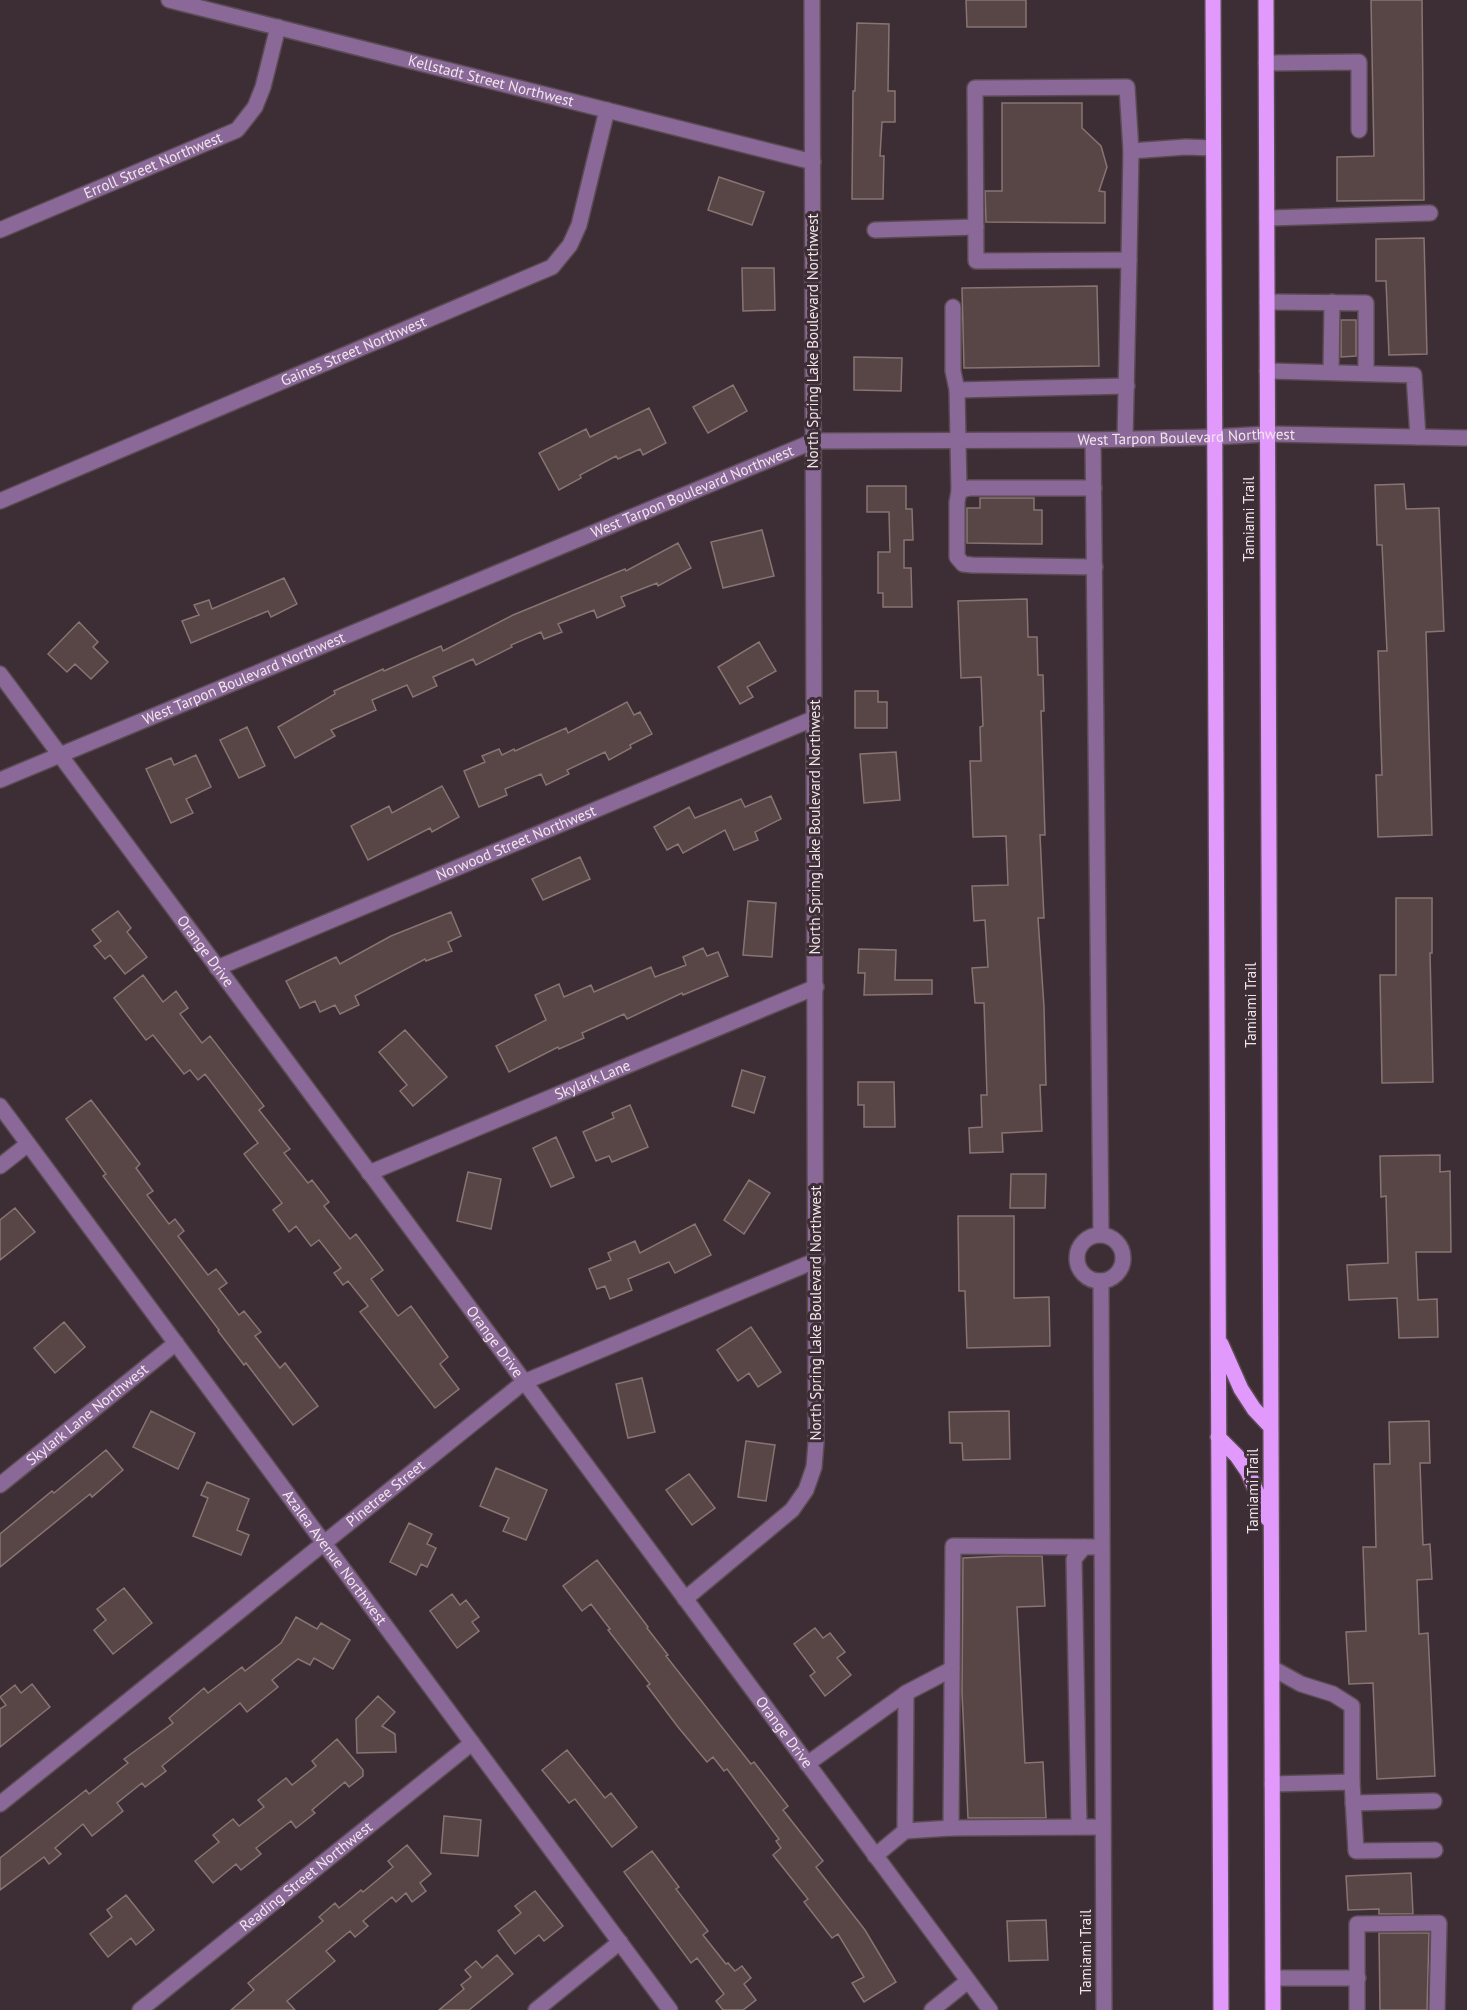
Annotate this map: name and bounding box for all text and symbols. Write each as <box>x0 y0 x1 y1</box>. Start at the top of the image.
street label: Kellstadt Street Northwest <box>406 51 576 110</box>
street label: Erroll Street Northwest <box>81 127 225 203</box>
street label: North Spring Lake Boulevard Northwest <box>803 213 822 469</box>
street label: Gaines Street Northwest <box>278 311 429 390</box>
street label: West Tarpon Boulevard Northwest <box>1077 424 1295 449</box>
street label: West Tarpon Boulevard Northwest <box>588 441 796 542</box>
street label: Tamiami Trail <box>1239 476 1258 562</box>
street label: West Tarpon Boulevard Northwest <box>139 627 348 729</box>
street label: North Spring Lake Boulevard Northwest <box>805 699 824 955</box>
street label: Norwood Street Northwest <box>433 801 599 884</box>
street label: Orange Drive <box>173 911 239 990</box>
street label: Tamiami Trail <box>1241 962 1260 1048</box>
street label: Skylark Lane <box>551 1055 633 1104</box>
street label: North Spring Lake Boulevard Northwest <box>806 1185 825 1441</box>
street label: Orange Drive <box>462 1302 528 1381</box>
street label: Skylark Lane Northwest <box>22 1359 152 1469</box>
street label: Tamiami Trail <box>1243 1448 1262 1534</box>
street label: Pinetree Street <box>342 1456 429 1531</box>
street label: Azalea Avenue Northwest <box>279 1486 391 1629</box>
street label: Orange Drive <box>752 1692 817 1771</box>
street label: Reading Street Northwest <box>235 1817 376 1935</box>
street label: Tamiami Trail <box>1076 1909 1095 1995</box>

